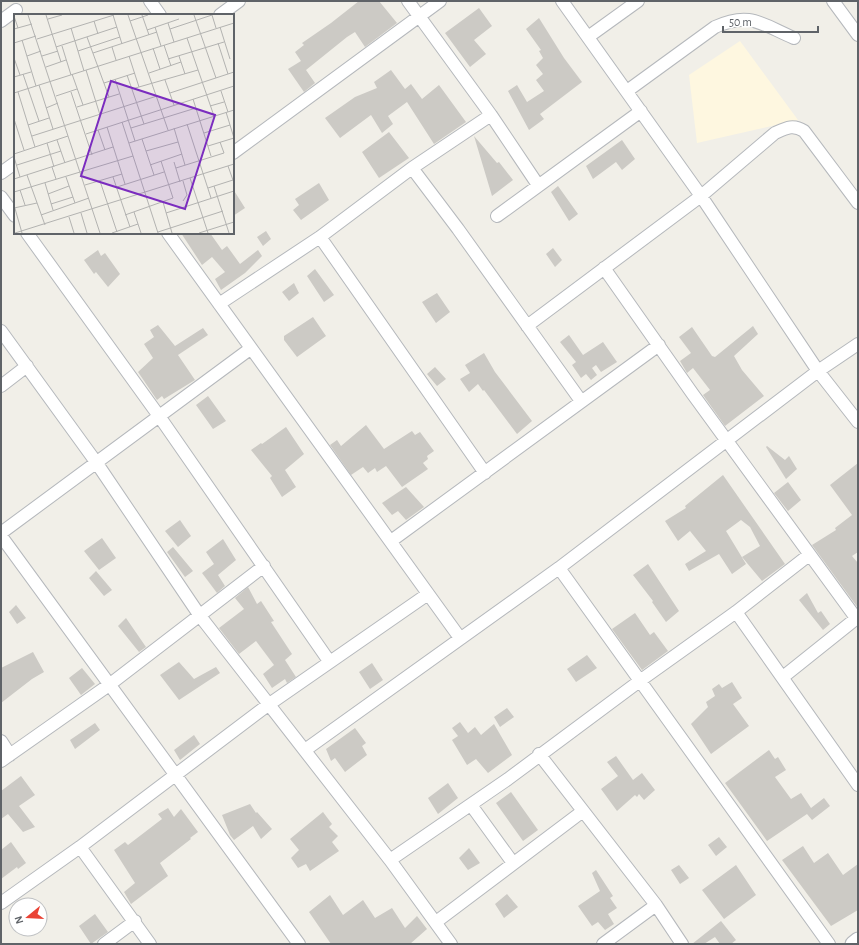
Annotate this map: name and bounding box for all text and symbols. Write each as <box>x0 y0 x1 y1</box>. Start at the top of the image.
scale bar <box>723 8 818 34</box>
inset map <box>14 14 234 234</box>
text: 50 m <box>729 16 752 28</box>
north arrow <box>8 897 48 937</box>
text: N <box>13 915 25 925</box>

